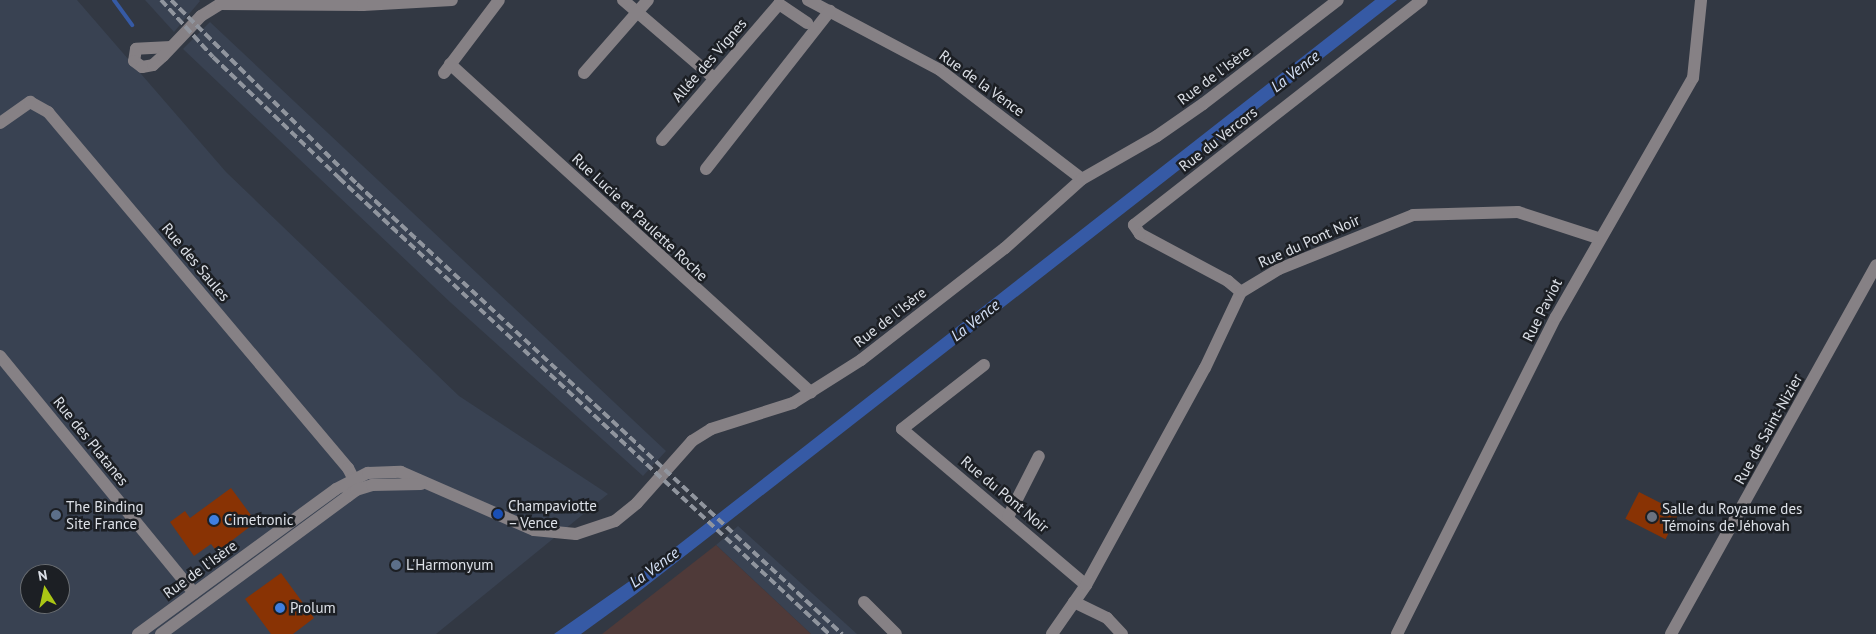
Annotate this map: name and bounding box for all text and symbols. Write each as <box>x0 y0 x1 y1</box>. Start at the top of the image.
street label: Allée des Vignes <box>668 14 750 106</box>
street label: Rue de l'Isère <box>1174 42 1254 108</box>
street label: Rue de la Vence <box>936 46 1028 120</box>
water label: La Vence <box>1267 46 1323 96</box>
street label: Rue du Vercors <box>1175 103 1261 175</box>
street label: Rue Lucie et Paulette Roche <box>568 149 712 285</box>
street label: Rue du Pont Noir <box>1256 211 1362 271</box>
street label: Rue des Saules <box>158 219 234 305</box>
street label: Rue Paviot <box>1519 276 1565 344</box>
street label: Rue de l'Isère <box>850 283 930 351</box>
water label: La Vence <box>947 295 1003 345</box>
street label: Rue de Saint-Nizier <box>1730 371 1806 487</box>
street label: Rue des Platanes <box>50 393 132 489</box>
street label: Rue du Pont Noir <box>957 452 1053 536</box>
place label: Champaviotte – Vence <box>508 496 597 531</box>
place label: The Binding Site France <box>66 497 143 532</box>
place label: Salle du Royaume des Témoins de Jéhovah <box>1662 499 1802 534</box>
marker: Champaviotte – Vence <box>492 508 504 520</box>
marker: The Binding Site France <box>50 509 62 521</box>
place label: Cimetronic <box>224 511 294 529</box>
marker: Salle du Royaume des Témoins de Jéhovah <box>1646 511 1658 523</box>
marker: Cimetronic <box>208 514 220 526</box>
street label: Rue de l'Isère <box>160 536 240 602</box>
water label: La Vence <box>625 543 683 591</box>
place label: L'Harmonyum <box>406 556 493 574</box>
marker: L'Harmonyum <box>390 559 402 571</box>
north arrow <box>20 564 70 614</box>
text: N <box>36 566 49 585</box>
place label: Prolum <box>290 599 336 617</box>
marker: Prolum <box>274 602 286 614</box>

